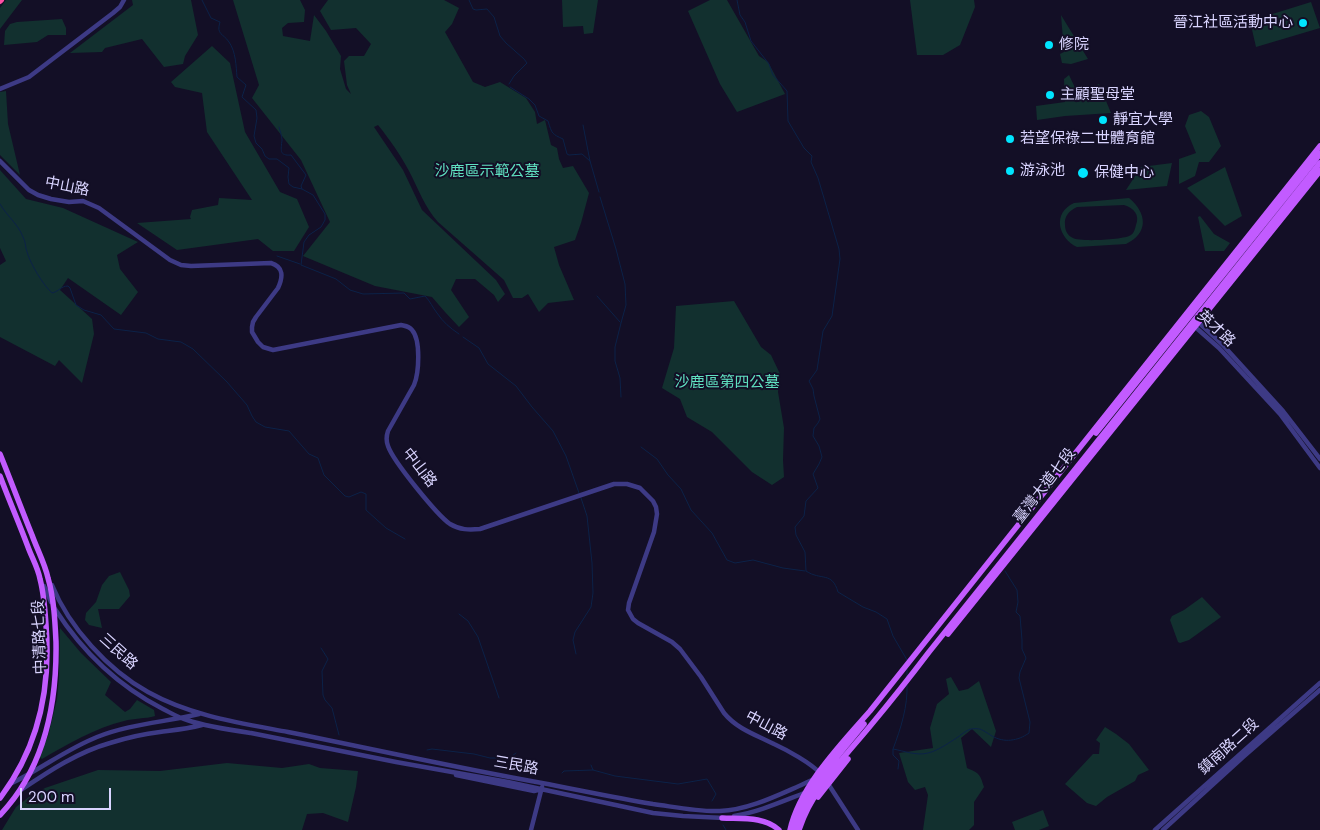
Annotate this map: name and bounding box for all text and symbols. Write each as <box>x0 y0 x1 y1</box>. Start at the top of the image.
place label: 晉江社區活動中心 <box>1173 14 1293 32</box>
marker: 晉江社區活動中心 <box>1297 17 1309 29</box>
place label: 修院 <box>1059 36 1089 54</box>
marker: 修院 <box>1043 39 1055 51</box>
place label: 主顧聖母堂 <box>1060 86 1135 104</box>
marker: 主顧聖母堂 <box>1044 89 1056 101</box>
place label: 靜宜大學 <box>1113 111 1173 129</box>
marker: 靜宜大學 <box>1097 114 1109 126</box>
place label: 若望保祿二世體育館 <box>1020 130 1155 148</box>
marker: 若望保祿二世體育館 <box>1004 133 1016 145</box>
place label: 游泳池 <box>1020 162 1065 180</box>
park label: 沙鹿區示範公墓 <box>435 163 539 181</box>
place label: 保健中心 <box>1094 164 1154 182</box>
marker: 游泳池 <box>1004 165 1016 177</box>
marker: 保健中心 <box>1076 166 1090 180</box>
street label: 中山路 <box>43 174 91 200</box>
street label: 英才路 <box>1193 307 1239 351</box>
park label: 沙鹿區第四公墓 <box>675 374 779 392</box>
street label: 中山路 <box>398 445 440 491</box>
street label: 臺灣大道七段 <box>1010 445 1080 527</box>
street label: 中清路七段 <box>30 599 50 675</box>
street label: 三民路 <box>95 630 141 674</box>
street label: 中山路 <box>742 707 790 745</box>
street label: 鎮南路二段 <box>1195 715 1263 779</box>
street label: 三民路 <box>492 753 540 779</box>
scale bar <box>22 778 114 810</box>
text: 200 m <box>28 787 74 807</box>

